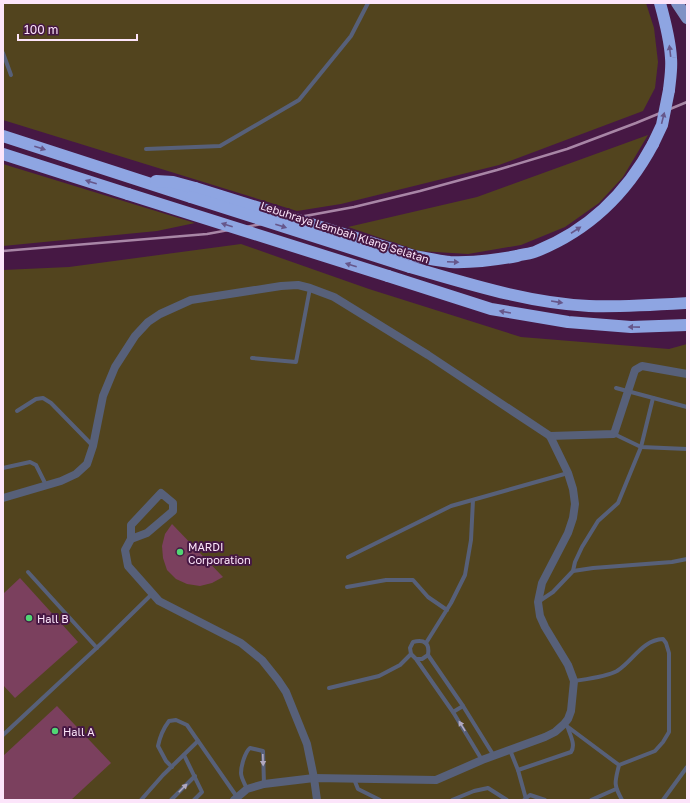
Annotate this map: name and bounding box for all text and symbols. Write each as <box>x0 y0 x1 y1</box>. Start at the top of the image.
scale bar <box>18 16 137 42</box>
text: 100 m <box>24 22 58 37</box>
one-way arrow <box>667 45 674 57</box>
one-way arrow <box>661 111 667 124</box>
one-way arrow <box>34 145 46 151</box>
one-way arrow <box>84 179 96 185</box>
street label: Lebuhraya Lembah Klang Selatan <box>259 199 431 265</box>
one-way arrow <box>221 222 233 228</box>
one-way arrow <box>276 223 288 229</box>
one-way arrow <box>571 226 581 234</box>
one-way arrow <box>447 258 459 265</box>
one-way arrow <box>345 261 357 267</box>
one-way arrow <box>551 299 563 305</box>
one-way arrow <box>499 308 511 314</box>
one-way arrow <box>628 323 640 330</box>
place label: MARDI Corporation <box>188 540 251 566</box>
marker: MARDI Corporation <box>175 547 185 557</box>
place label: Hall B <box>37 612 69 625</box>
marker: Hall B <box>24 613 34 623</box>
one-way arrow <box>458 721 466 731</box>
place label: Hall A <box>63 725 95 738</box>
marker: Hall A <box>50 726 60 736</box>
one-way arrow <box>260 754 266 767</box>
one-way arrow <box>178 783 188 793</box>

